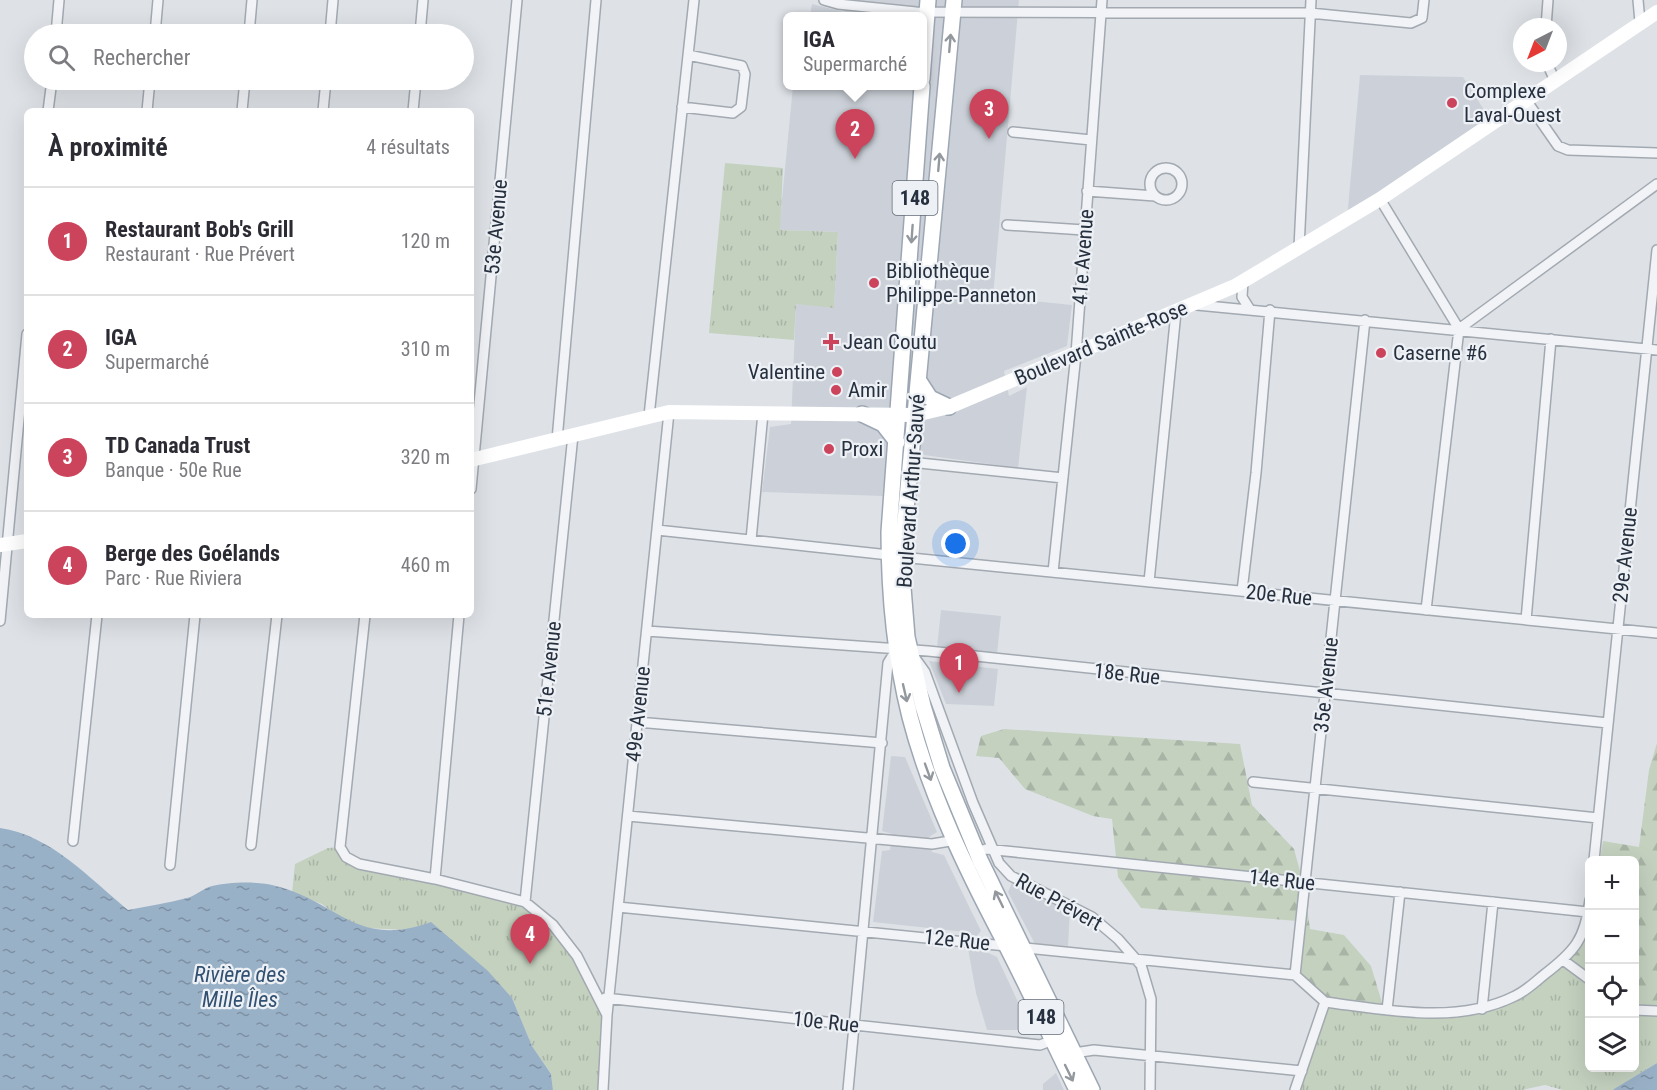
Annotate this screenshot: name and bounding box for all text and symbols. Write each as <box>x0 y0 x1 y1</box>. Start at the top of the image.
popup <box>783 12 927 90</box>
north arrow <box>1513 18 1567 72</box>
search box <box>24 24 474 90</box>
text: IGA <box>803 27 835 52</box>
one-way arrow <box>945 34 956 53</box>
icon: search <box>45 41 78 74</box>
text: Rechercher <box>93 45 190 70</box>
text: Supermarché <box>803 52 907 76</box>
place label: Complexe Laval-Ouest <box>1464 79 1561 127</box>
pin: 3 <box>970 90 1008 139</box>
marker: Complexe Laval-Ouest <box>1445 96 1459 110</box>
pin: 2 <box>836 110 874 159</box>
text: À proximité <box>48 132 168 162</box>
text: 4 résultats <box>366 135 450 159</box>
one-way arrow <box>934 152 945 172</box>
street label: 53e Avenue <box>480 178 512 276</box>
road number: 148 <box>892 181 938 215</box>
street label: 41e Avenue <box>1068 208 1098 306</box>
text: Restaurant Bob's Grill <box>105 217 294 242</box>
one-way arrow <box>906 223 917 243</box>
text: 1 <box>62 229 73 253</box>
text: 120 m <box>401 229 450 253</box>
text: Restaurant · Rue Prévert <box>105 242 295 266</box>
place label: Bibliothèque Philippe-Panneton <box>886 259 1037 307</box>
marker: Bibliothèque Philippe-Panneton <box>867 276 881 290</box>
street label: Boulevard Sainte-Rose <box>1011 296 1191 390</box>
text: IGA <box>105 325 137 350</box>
place label: Jean Coutu <box>843 330 937 354</box>
marker: Jean Coutu <box>824 335 838 349</box>
text: 2 <box>62 337 73 361</box>
text: 310 m <box>401 337 450 361</box>
place label: Caserne #6 <box>1393 341 1488 365</box>
marker: Caserne #6 <box>1374 346 1388 360</box>
text: Supermarché <box>105 350 209 374</box>
place label: Valentine <box>748 360 825 384</box>
marker: Valentine <box>830 365 844 379</box>
place label: Amir <box>848 378 887 402</box>
marker: Amir <box>829 383 843 397</box>
street label: Boulevard Arthur-Sauvé <box>892 393 930 589</box>
text: TD Canada Trust <box>105 433 250 458</box>
place label: Proxi <box>841 437 883 461</box>
marker: Proxi <box>822 442 836 456</box>
text: 3 <box>62 445 73 469</box>
text: 320 m <box>401 445 450 469</box>
text: Banque · 50e Rue <box>105 458 242 482</box>
street label: 29e Avenue <box>1608 506 1642 604</box>
your location <box>941 529 970 558</box>
text: Berge des Goélands <box>105 541 280 566</box>
text: 4 <box>62 553 73 577</box>
text: 460 m <box>401 553 450 577</box>
text: Parc · Rue Riviera <box>105 566 242 590</box>
street label: 20e Rue <box>1245 580 1313 610</box>
street label: 51e Avenue <box>532 620 566 718</box>
street label: 35e Avenue <box>1309 636 1343 734</box>
pin: 1 <box>940 644 978 693</box>
street label: 18e Rue <box>1093 659 1161 689</box>
street label: 49e Avenue <box>621 665 655 763</box>
one-way arrow <box>900 683 911 702</box>
one-way arrow <box>923 762 934 781</box>
map controls <box>1585 856 1639 1072</box>
button: + <box>1585 856 1639 910</box>
street label: 14e Rue <box>1248 865 1316 895</box>
street label: Rue Prévert <box>1011 868 1107 936</box>
one-way arrow <box>993 891 1005 908</box>
button: − <box>1585 910 1639 964</box>
pin: 4 <box>510 914 550 964</box>
street label: 12e Rue <box>923 925 991 955</box>
water label: Rivière des Mille Îles <box>194 962 286 1012</box>
button: locate <box>1585 964 1639 1018</box>
road number: 148 <box>1018 1000 1064 1034</box>
street label: 10e Rue <box>792 1007 860 1037</box>
button: layers <box>1585 1018 1639 1072</box>
one-way arrow <box>1063 1063 1075 1081</box>

